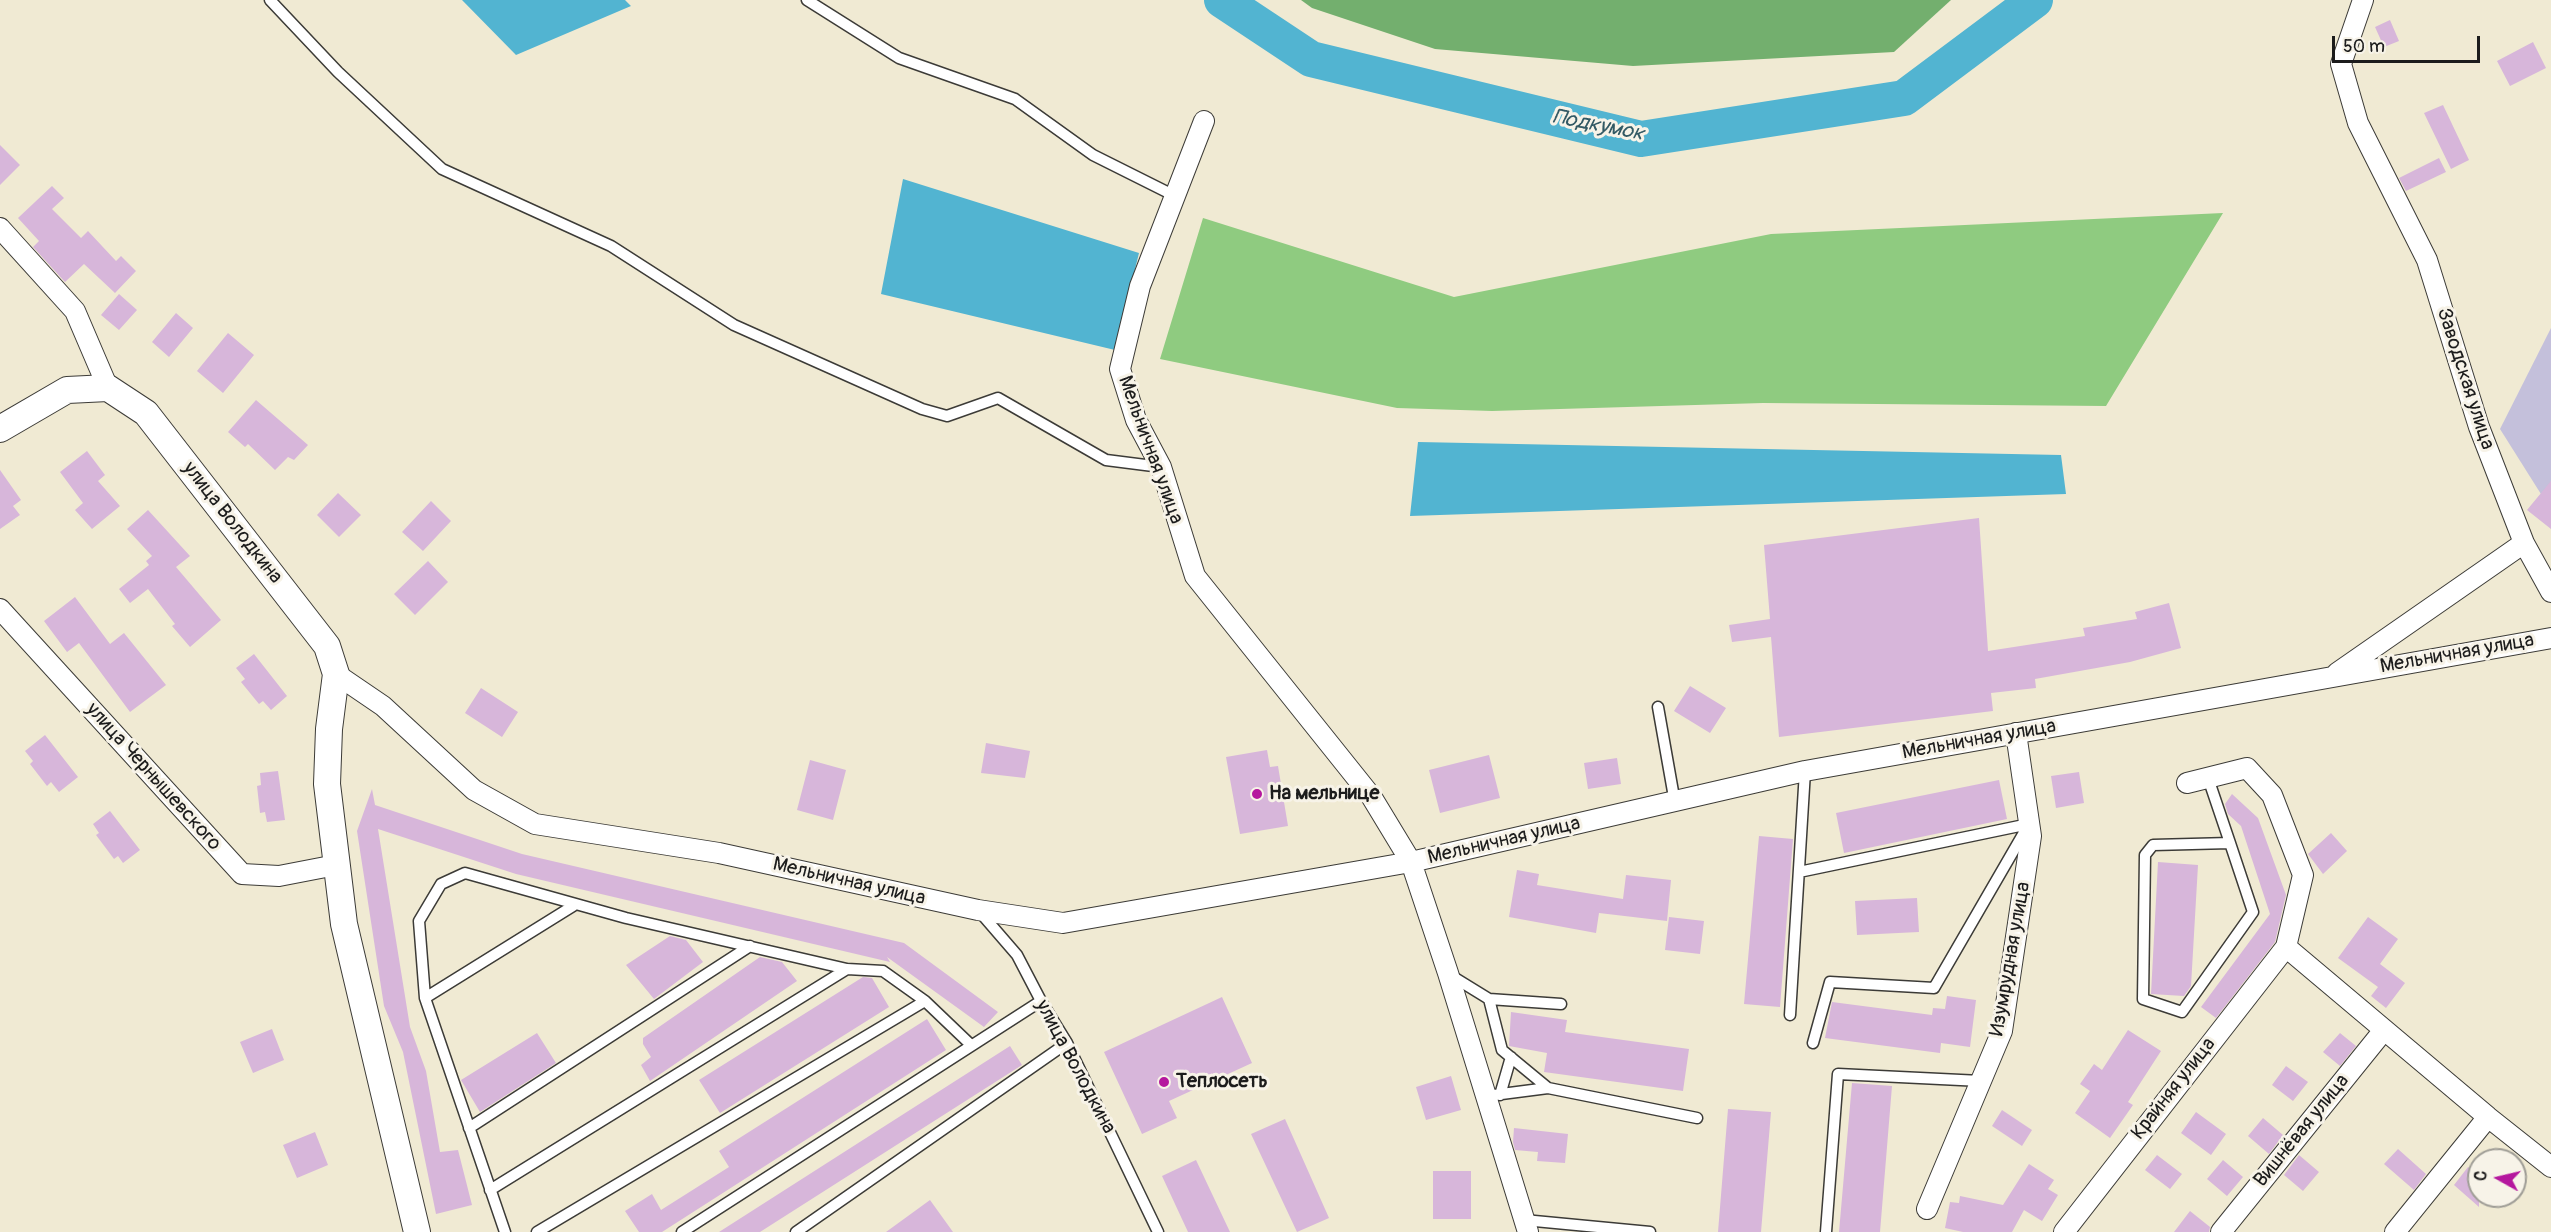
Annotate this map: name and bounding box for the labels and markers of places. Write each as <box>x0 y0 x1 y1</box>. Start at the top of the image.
place label: На мельнице <box>1269 782 1379 806</box>
marker: На мельнице <box>1250 787 1264 801</box>
place label: Теплосеть <box>1176 1070 1268 1094</box>
marker: Теплосеть <box>1157 1075 1171 1089</box>

